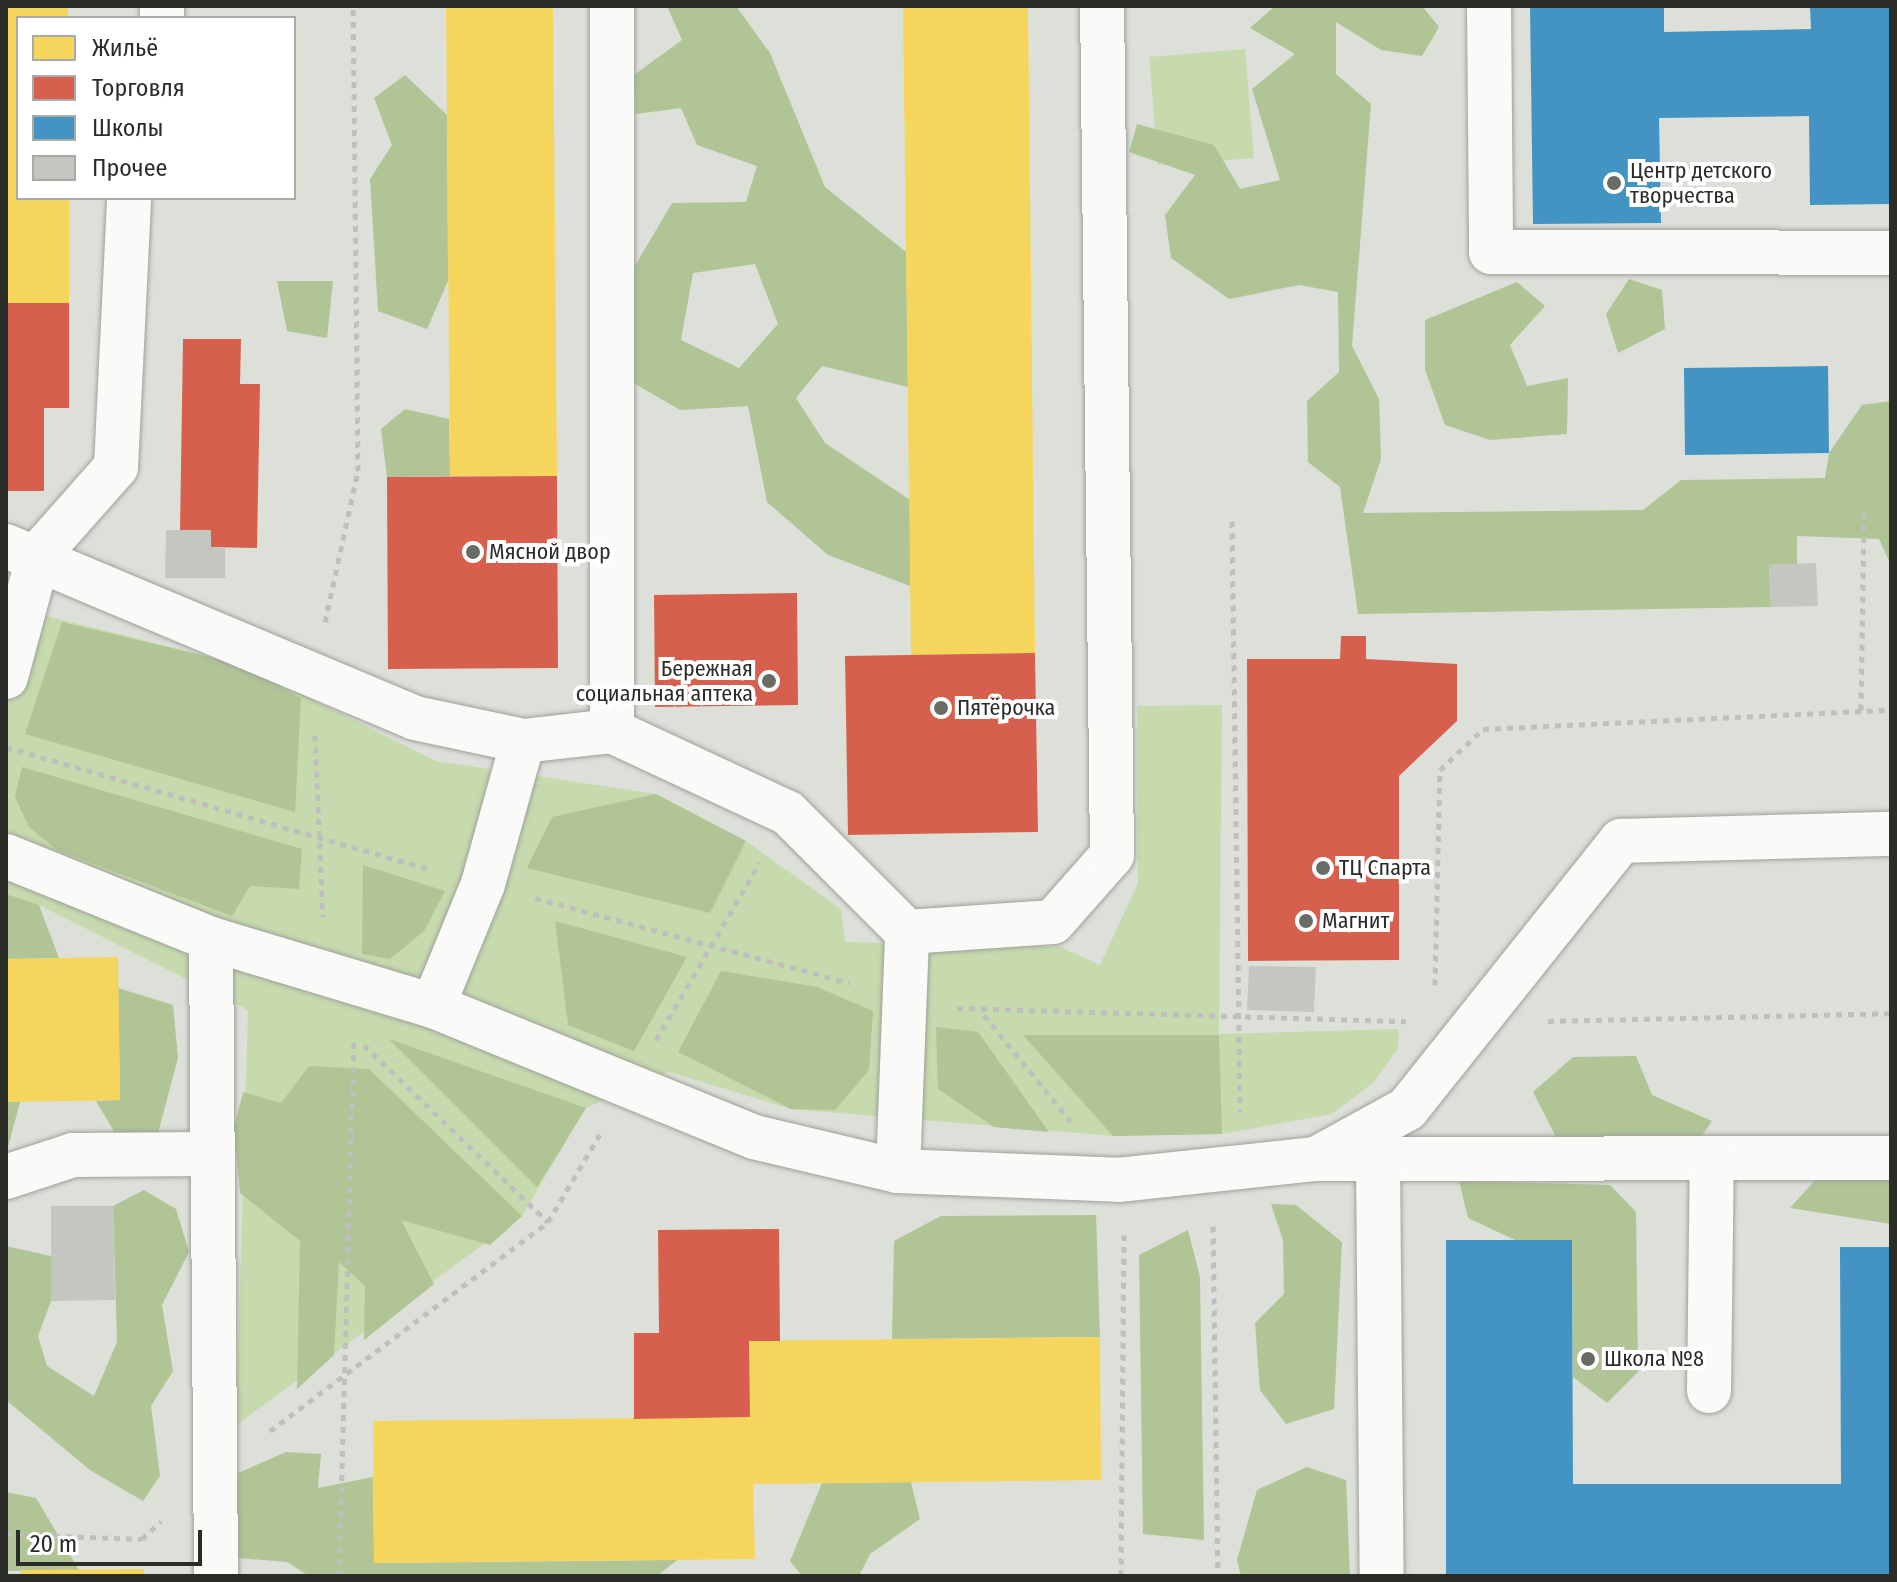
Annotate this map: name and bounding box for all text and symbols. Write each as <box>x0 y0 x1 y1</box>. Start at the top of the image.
legend <box>16 16 296 200</box>
text: Жильё <box>92 34 158 62</box>
text: Торговля <box>92 74 185 102</box>
text: Школы <box>92 114 164 142</box>
text: Прочее <box>92 154 167 182</box>
place label: Центр детского творчества <box>1630 157 1772 208</box>
marker: Центр детского творчества <box>1605 174 1623 192</box>
place label: Мясной двор <box>489 539 611 565</box>
marker: Мясной двор <box>464 543 482 561</box>
place label: Бережная социальная аптека <box>576 655 753 706</box>
marker: Бережная социальная аптека <box>760 672 778 690</box>
place label: Пятёрочка <box>957 695 1055 721</box>
marker: Пятёрочка <box>932 699 950 717</box>
place label: ТЦ Спарта <box>1339 855 1431 881</box>
marker: ТЦ Спарта <box>1314 859 1332 877</box>
place label: Магнит <box>1322 908 1389 934</box>
marker: Магнит <box>1297 912 1315 930</box>
place label: Школа №8 <box>1604 1346 1704 1372</box>
marker: Школа №8 <box>1579 1350 1597 1368</box>
scale bar <box>20 1514 206 1564</box>
text: 20 m <box>30 1530 77 1558</box>

